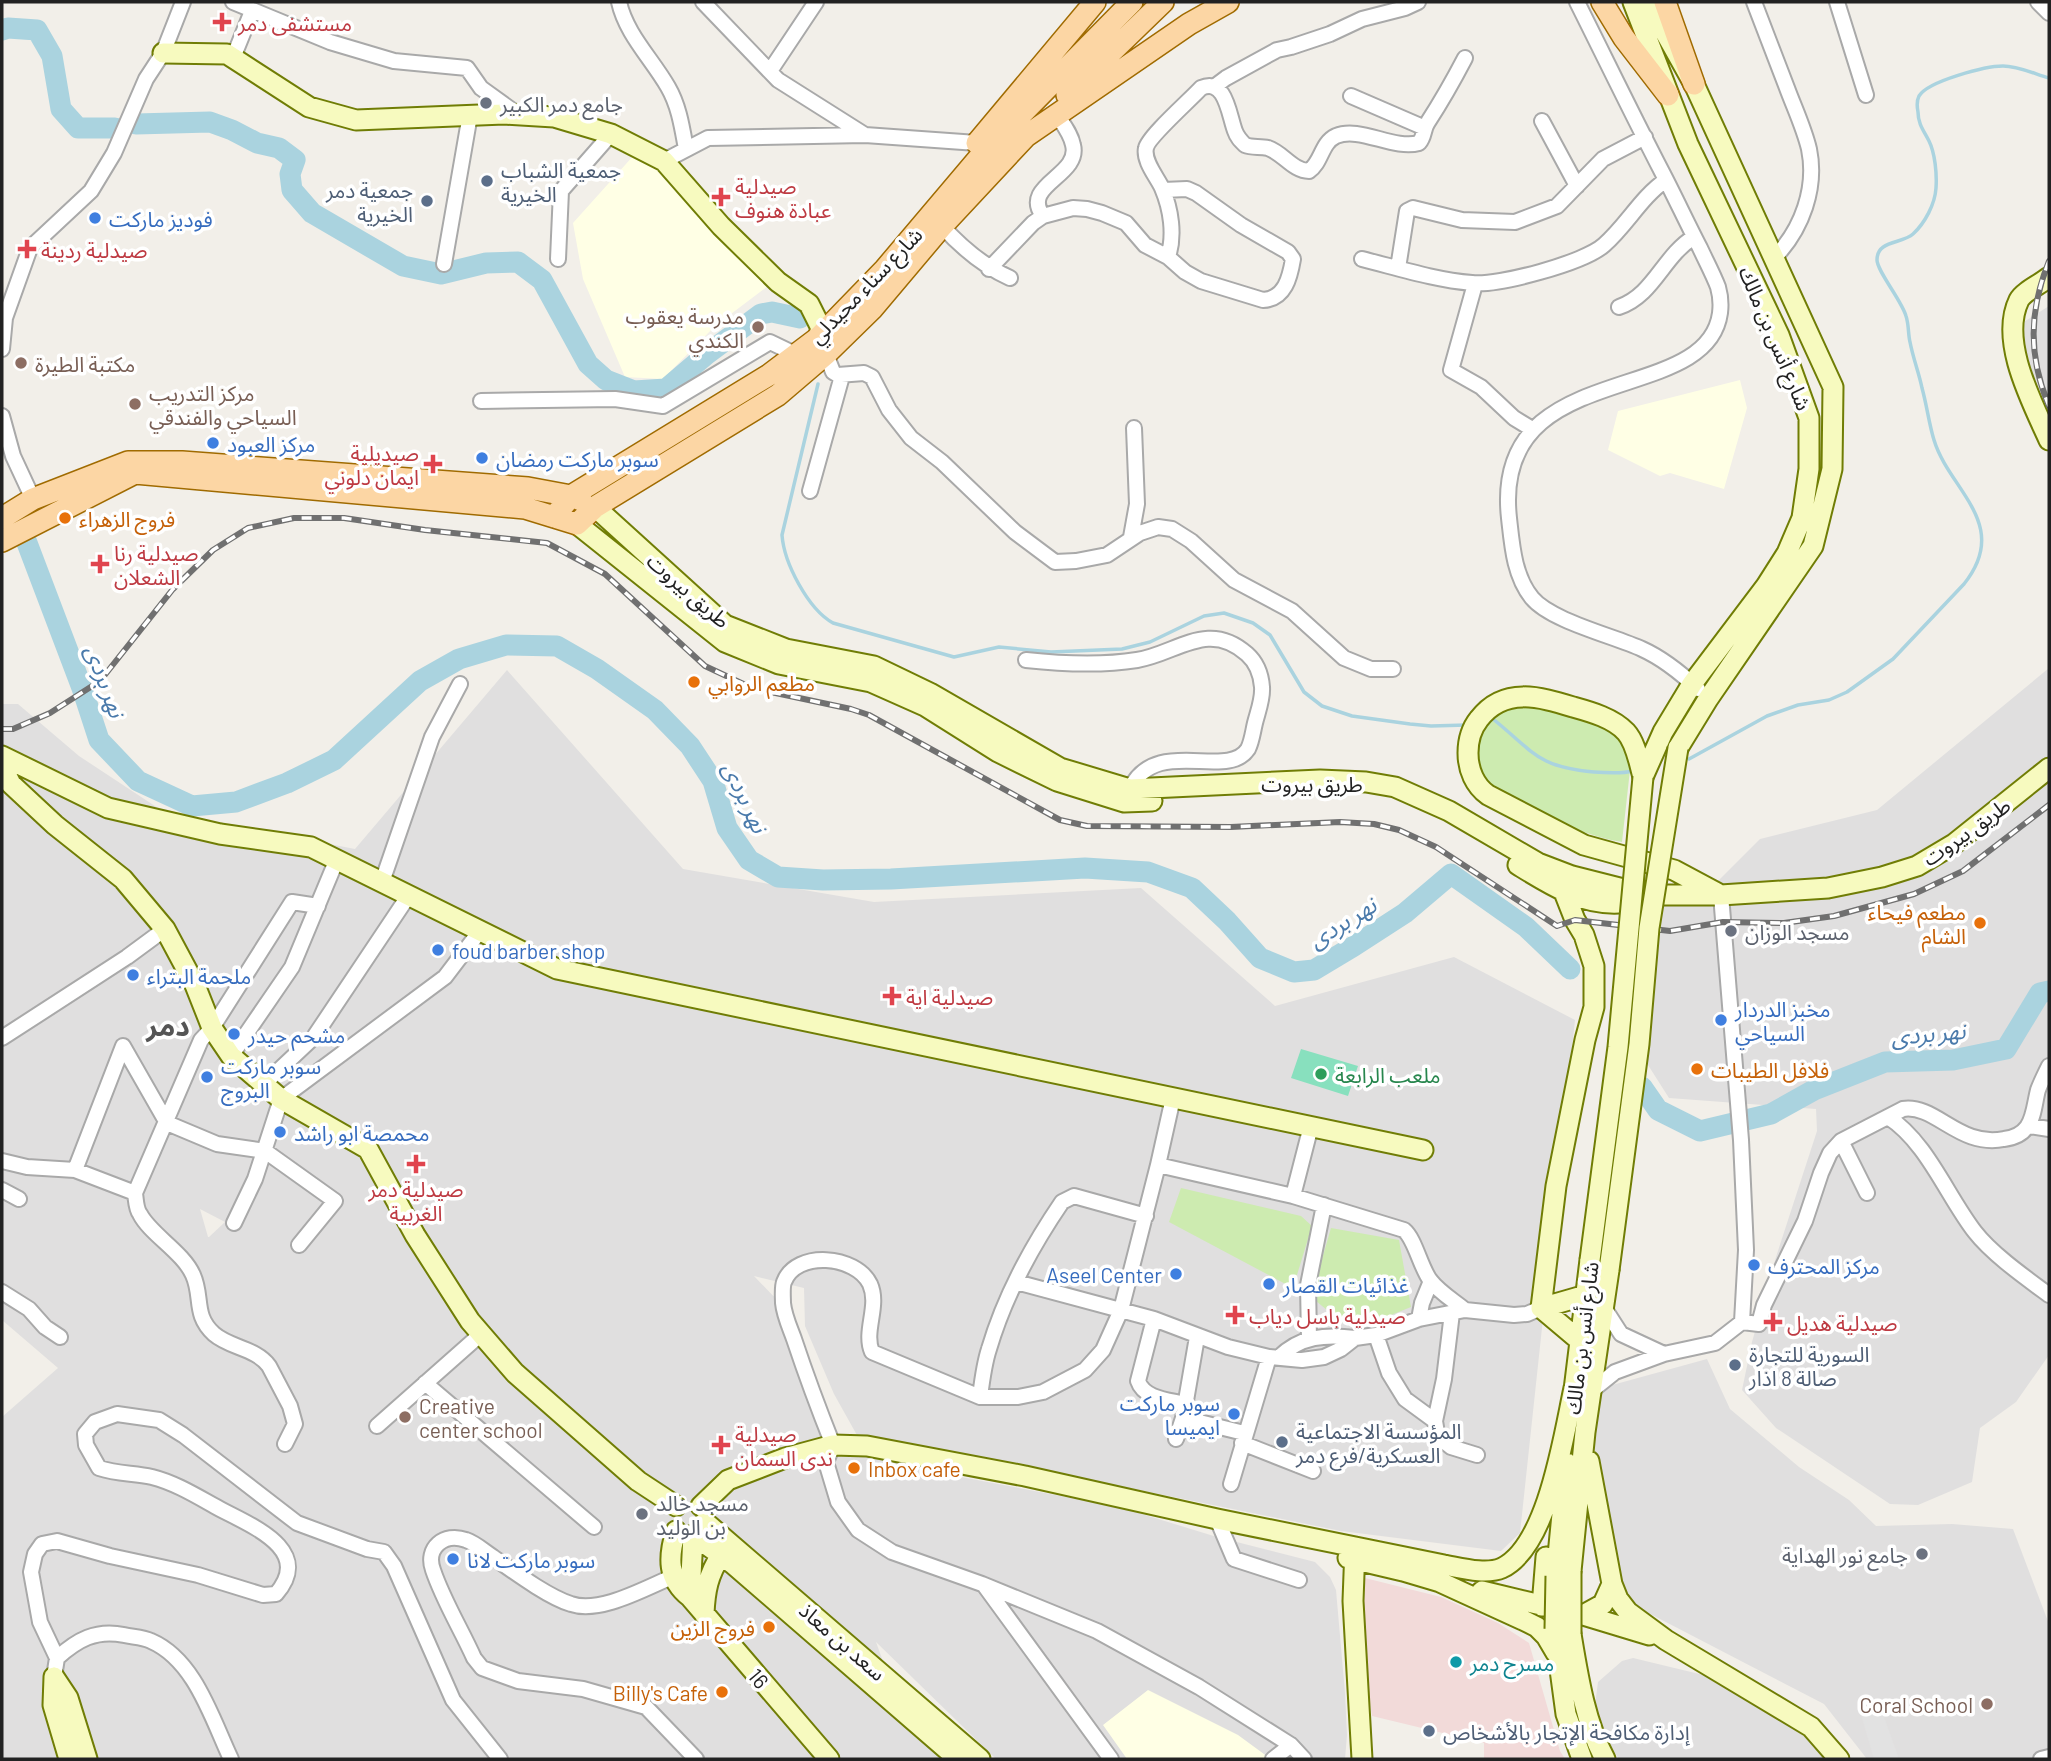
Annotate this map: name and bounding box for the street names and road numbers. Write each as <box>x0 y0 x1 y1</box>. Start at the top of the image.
street label: شارع سناء محيدلي <box>803 222 930 352</box>
street label: شارع أنس بن مالك <box>1731 262 1818 415</box>
street label: طريق بيروت <box>641 547 735 634</box>
street label: طريق بيروت <box>1261 771 1363 798</box>
street label: طريق بيروت <box>1917 792 2016 872</box>
street label: شارع أنس بن مالك <box>1559 1260 1607 1416</box>
street label: سعد بن معاذ <box>794 1597 891 1686</box>
street label: 16 <box>744 1663 774 1693</box>

